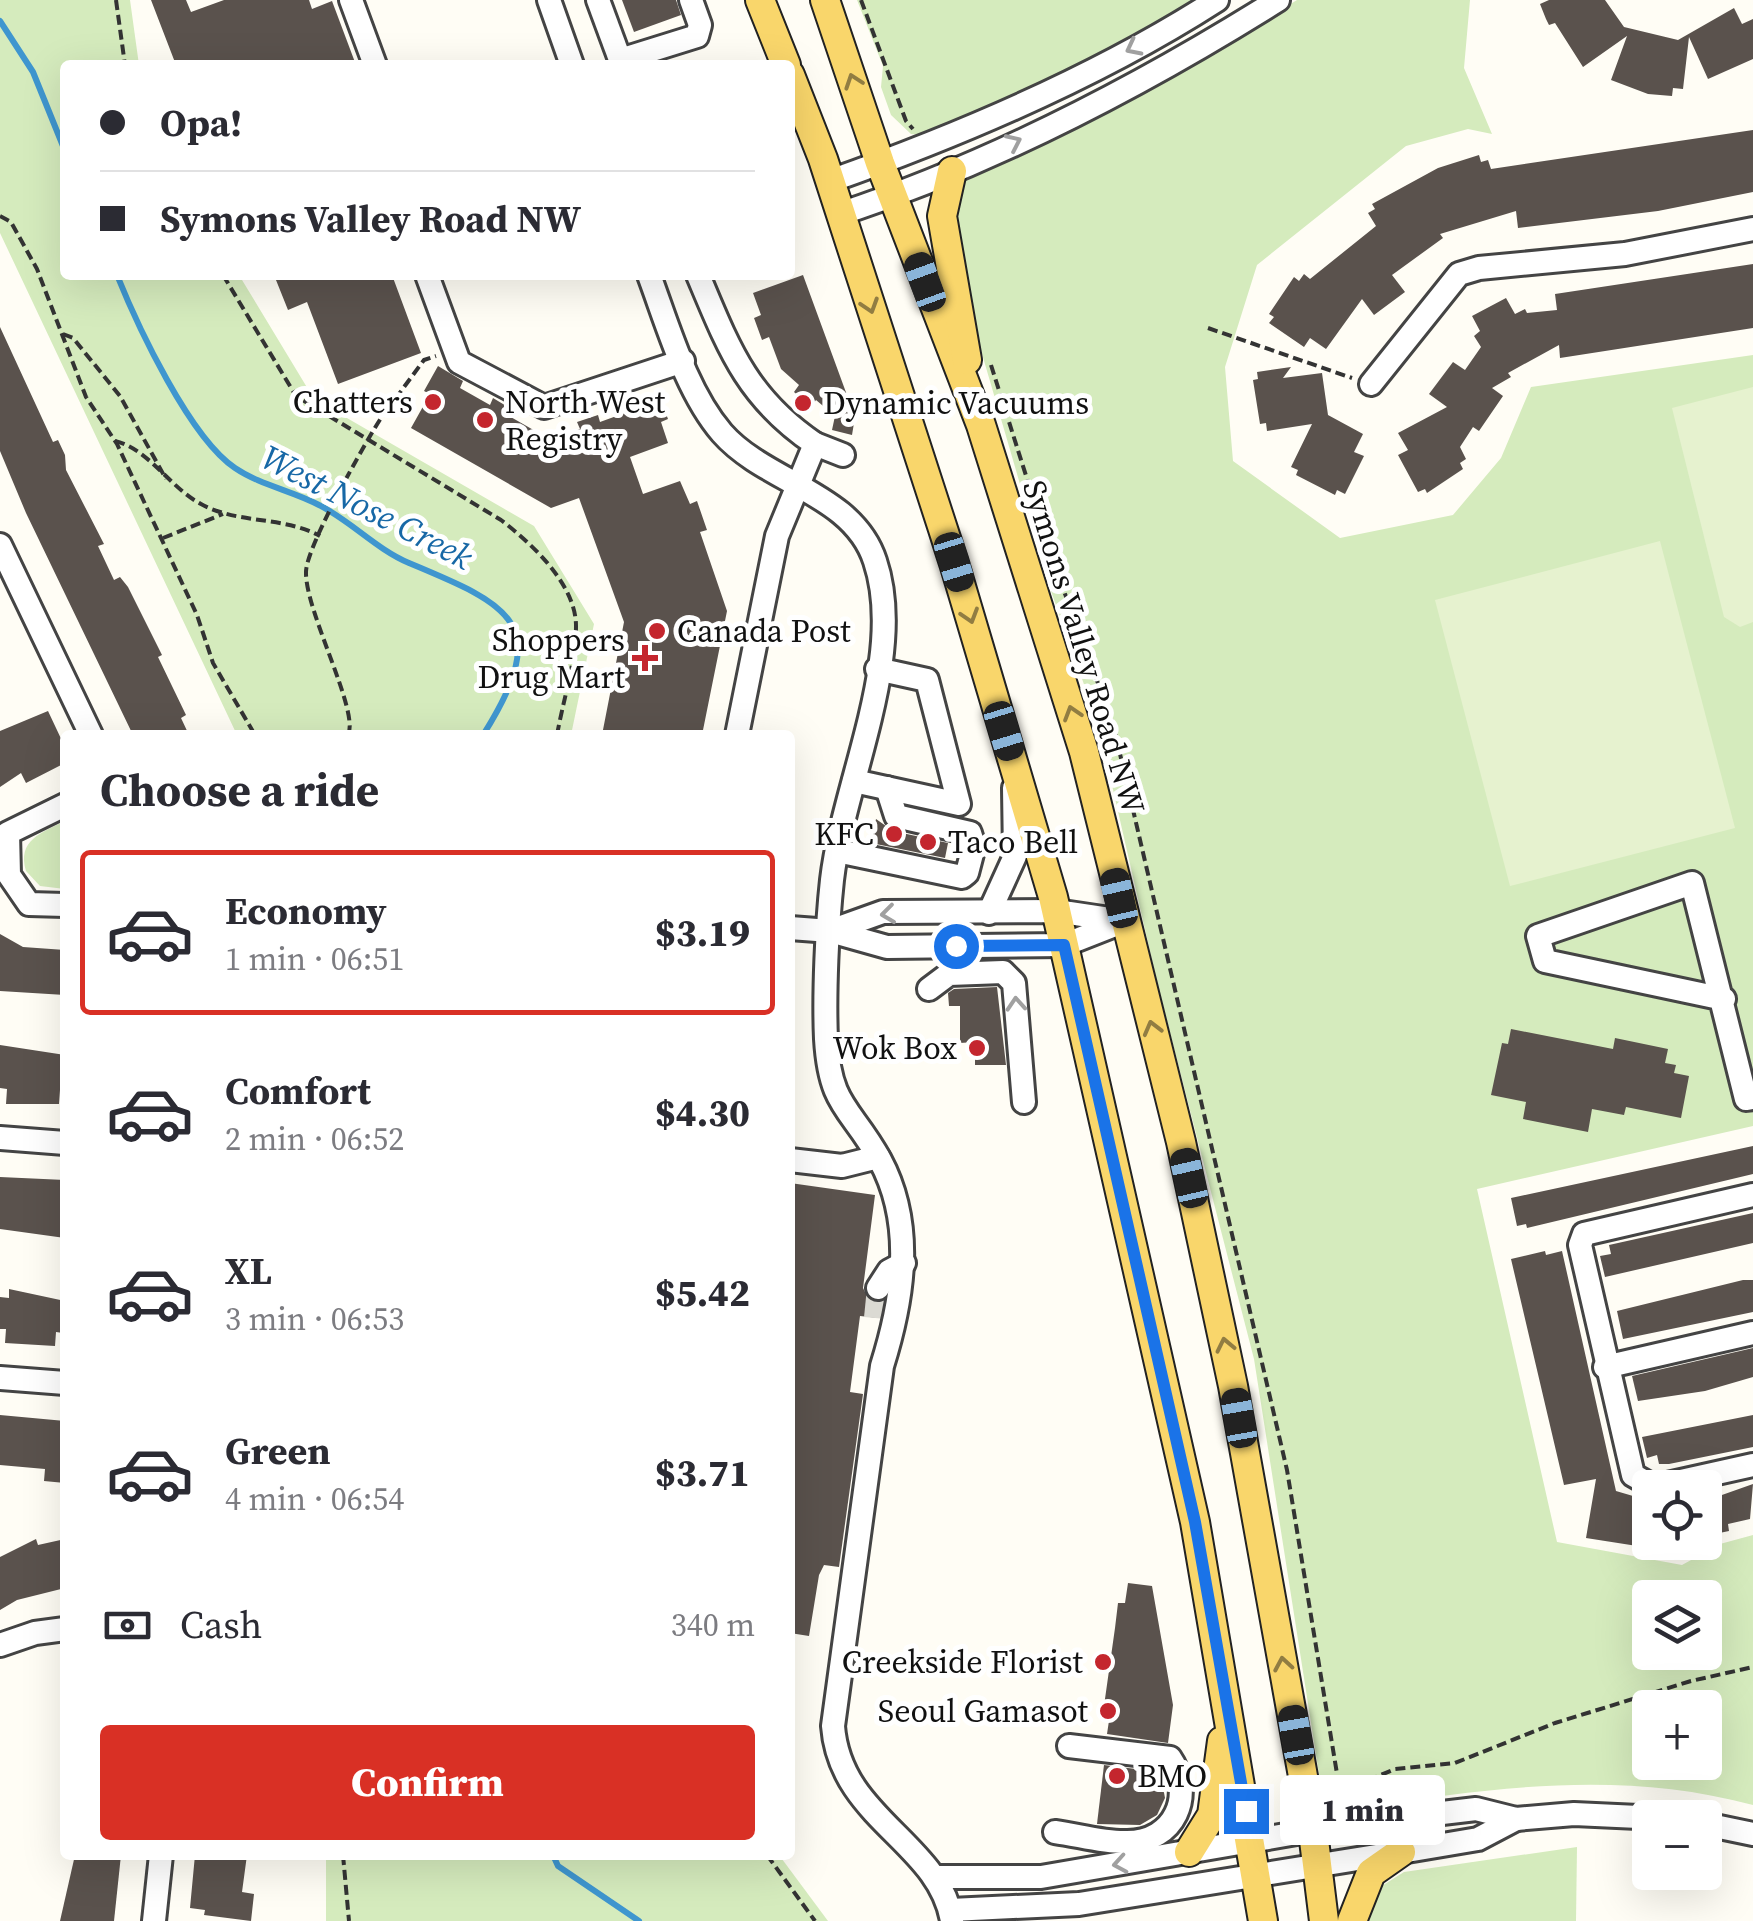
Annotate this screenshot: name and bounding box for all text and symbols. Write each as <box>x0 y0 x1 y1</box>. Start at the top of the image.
one-way arrow <box>1125 36 1143 55</box>
one-way arrow <box>845 74 865 91</box>
text: Opa! <box>160 97 243 149</box>
one-way arrow <box>1004 134 1022 154</box>
text: Symons Valley Road NW <box>160 193 581 245</box>
car <box>901 249 949 315</box>
one-way arrow <box>858 297 878 314</box>
place label: Chatters <box>293 380 413 424</box>
place label: North West Registry <box>505 380 666 461</box>
place label: Dynamic Vacuums <box>823 381 1089 425</box>
marker: Chatters <box>422 391 444 413</box>
marker: Dynamic Vacuums <box>792 392 814 414</box>
marker: North West Registry <box>474 409 496 431</box>
water label: West Nose Creek <box>253 433 481 581</box>
street label: Symons Valley Road NW <box>1012 475 1156 819</box>
car <box>931 529 977 595</box>
one-way arrow <box>958 606 979 623</box>
place label: Canada Post <box>677 609 851 653</box>
place label: Shoppers Drug Mart <box>477 618 626 699</box>
marker: Canada Post <box>646 620 668 642</box>
marker: Shoppers Drug Mart <box>634 647 656 669</box>
car <box>981 698 1027 764</box>
one-way arrow <box>1063 706 1084 723</box>
text: Choose a ride <box>100 759 379 821</box>
place label: KFC <box>814 812 874 856</box>
place label: Taco Bell <box>948 820 1078 864</box>
marker: KFC <box>883 823 905 845</box>
marker: Taco Bell <box>917 831 939 853</box>
car <box>1098 865 1140 931</box>
text: Economy <box>225 885 387 937</box>
icon: car <box>105 888 195 978</box>
one-way arrow <box>880 903 896 924</box>
text: $3.19 <box>655 907 750 959</box>
route start <box>934 924 979 969</box>
text: 1 min · 06:51 <box>225 937 404 981</box>
one-way arrow <box>1006 996 1027 1012</box>
one-way arrow <box>1143 1020 1164 1037</box>
place label: Wok Box <box>832 1026 957 1070</box>
marker: Wok Box <box>966 1037 988 1059</box>
text: Comfort <box>225 1065 371 1117</box>
icon: car <box>105 1068 195 1158</box>
text: $4.30 <box>655 1087 750 1139</box>
text: 2 min · 06:52 <box>225 1117 404 1161</box>
car <box>1168 1145 1210 1211</box>
text: XL <box>225 1245 272 1297</box>
icon: car <box>105 1248 195 1338</box>
text: $5.42 <box>655 1267 750 1319</box>
text: 3 min · 06:53 <box>225 1297 404 1341</box>
one-way arrow <box>1215 1337 1236 1354</box>
car <box>1219 1386 1259 1450</box>
text: Green <box>225 1425 331 1477</box>
icon: car <box>105 1428 195 1518</box>
text: $3.71 <box>655 1447 750 1499</box>
map controls <box>1632 1470 1722 1890</box>
button: locate <box>1632 1470 1722 1560</box>
text: 4 min · 06:54 <box>225 1477 404 1521</box>
button: layers <box>1632 1580 1722 1670</box>
icon: cash <box>100 1598 155 1653</box>
text: Cash <box>180 1599 262 1651</box>
text: 340 m <box>671 1603 755 1647</box>
place label: Creekside Florist <box>842 1640 1084 1684</box>
marker: Creekside Florist <box>1092 1651 1114 1673</box>
one-way arrow <box>1273 1656 1294 1673</box>
place label: Seoul Gamasot <box>878 1689 1089 1733</box>
button: + <box>1632 1690 1722 1780</box>
marker: Seoul Gamasot <box>1097 1700 1119 1722</box>
car <box>1276 1703 1316 1767</box>
button: Confirm <box>100 1725 755 1840</box>
place label: BMO <box>1137 1754 1207 1798</box>
marker: BMO <box>1106 1765 1128 1787</box>
callout: 1 min <box>1281 1776 1446 1846</box>
text: 1 min <box>1321 1788 1404 1832</box>
route end <box>1224 1789 1269 1834</box>
button: − <box>1632 1800 1722 1890</box>
one-way arrow <box>1112 1853 1129 1874</box>

